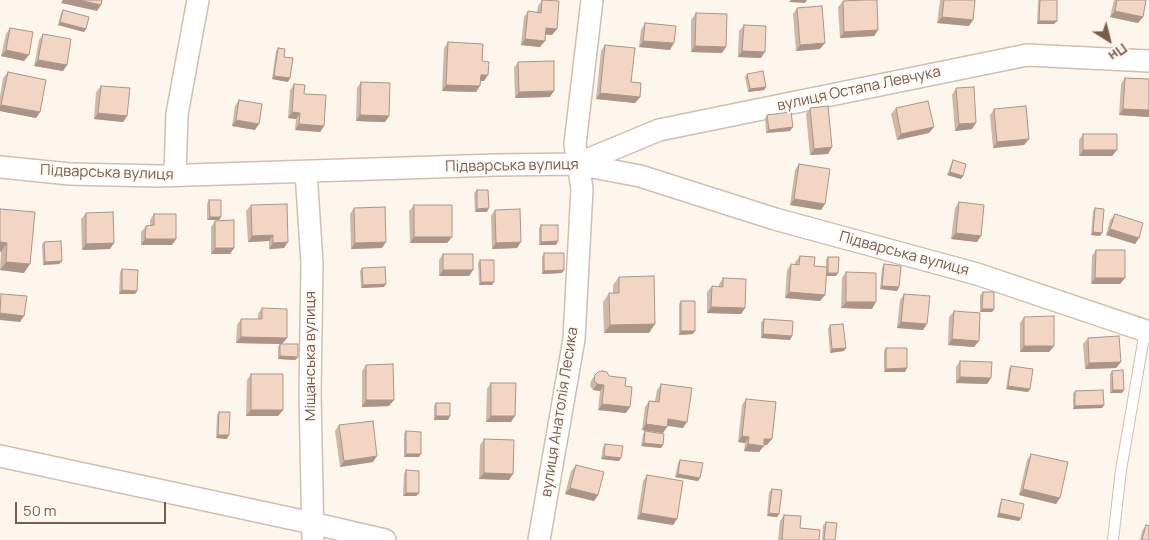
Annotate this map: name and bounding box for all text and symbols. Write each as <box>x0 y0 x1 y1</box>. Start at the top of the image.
north arrow <box>1084 15 1134 65</box>
text: Пн <box>1105 39 1131 66</box>
street label: вулиця Остапа Левчука <box>775 63 943 115</box>
street label: Підварська вулиця <box>445 156 579 176</box>
street label: Підварська вулиця <box>40 162 174 184</box>
street label: Підварська вулиця <box>837 228 971 280</box>
street label: Міщанська вулиця <box>302 291 320 421</box>
street label: вулиця Анатолія Лесика <box>538 326 582 498</box>
scale bar <box>18 492 169 524</box>
text: 50 m <box>23 500 57 521</box>

